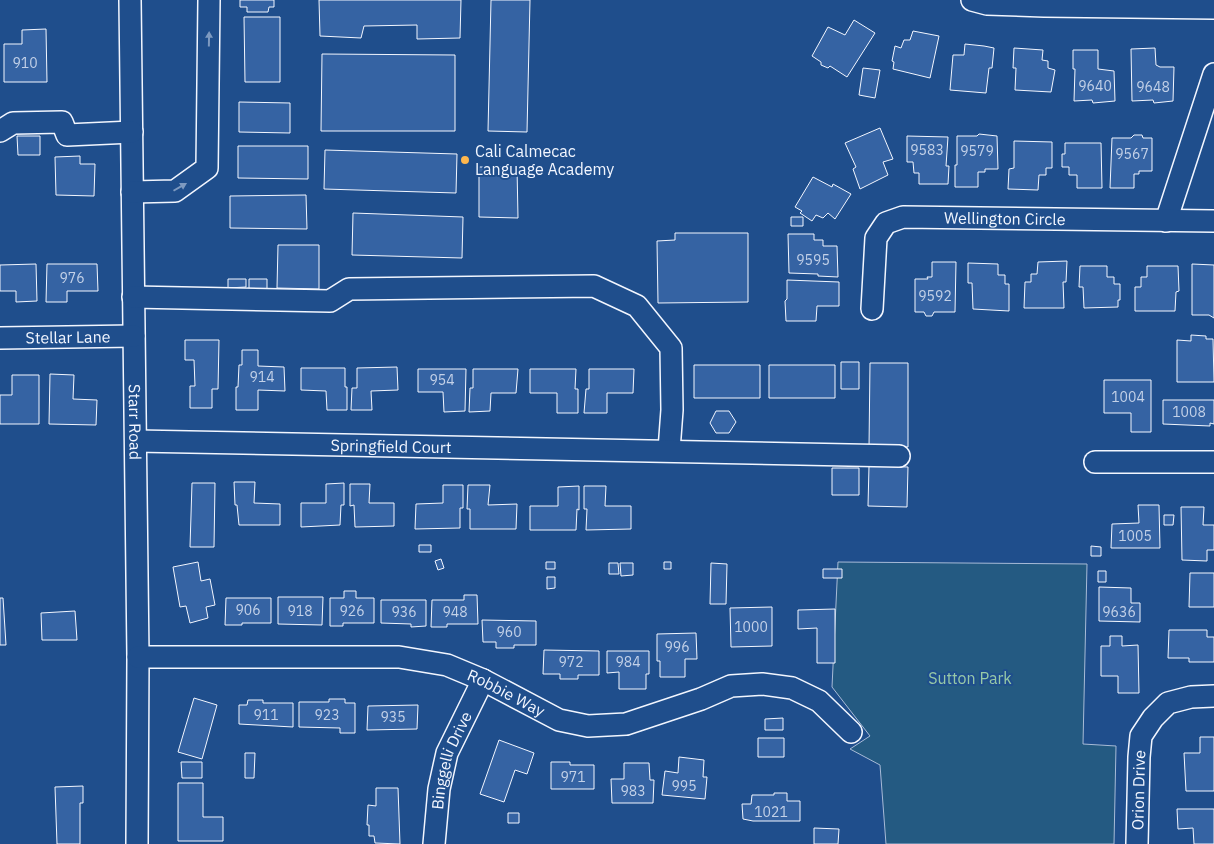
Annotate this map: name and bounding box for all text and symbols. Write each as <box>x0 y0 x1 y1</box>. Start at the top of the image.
one-way arrow <box>205 31 213 47</box>
house number: 910 <box>12 54 38 72</box>
house number: 9640 <box>1078 77 1112 95</box>
house number: 9648 <box>1136 78 1170 96</box>
place label: Cali Calmecac Language Academy <box>475 141 614 179</box>
house number: 9583 <box>910 141 944 159</box>
house number: 9579 <box>960 142 994 160</box>
house number: 9567 <box>1115 145 1149 163</box>
marker: Cali Calmecac Language Academy <box>459 154 471 166</box>
one-way arrow <box>173 182 186 191</box>
street label: Wellington Circle <box>944 208 1066 229</box>
house number: 9595 <box>796 251 830 269</box>
house number: 976 <box>59 269 85 287</box>
house number: 9592 <box>918 287 952 305</box>
street label: Stellar Lane <box>25 326 111 348</box>
house number: 914 <box>249 368 275 386</box>
house number: 954 <box>429 371 455 389</box>
street label: Starr Road <box>125 384 146 460</box>
house number: 1004 <box>1111 388 1145 406</box>
house number: 1008 <box>1172 403 1206 421</box>
street label: Springfield Court <box>330 435 452 457</box>
house number: 1005 <box>1118 527 1152 545</box>
house number: 906 <box>235 601 261 619</box>
house number: 918 <box>287 602 313 620</box>
house number: 926 <box>339 602 365 620</box>
house number: 936 <box>391 603 417 621</box>
house number: 948 <box>442 603 468 621</box>
house number: 9636 <box>1102 603 1136 621</box>
house number: 1000 <box>734 618 768 636</box>
house number: 960 <box>496 623 522 641</box>
house number: 996 <box>664 638 690 656</box>
house number: 972 <box>558 653 584 671</box>
house number: 984 <box>615 653 641 671</box>
street label: Robbie Way <box>464 665 548 721</box>
park label: Sutton Park <box>928 668 1012 688</box>
house number: 911 <box>253 706 279 724</box>
house number: 923 <box>314 706 340 724</box>
house number: 935 <box>380 708 406 726</box>
street label: Binggelli Drive <box>427 708 476 810</box>
street label: Orion Drive <box>1127 749 1150 830</box>
house number: 971 <box>560 768 586 786</box>
house number: 995 <box>671 777 697 795</box>
house number: 983 <box>620 782 646 800</box>
house number: 1021 <box>754 803 788 821</box>

